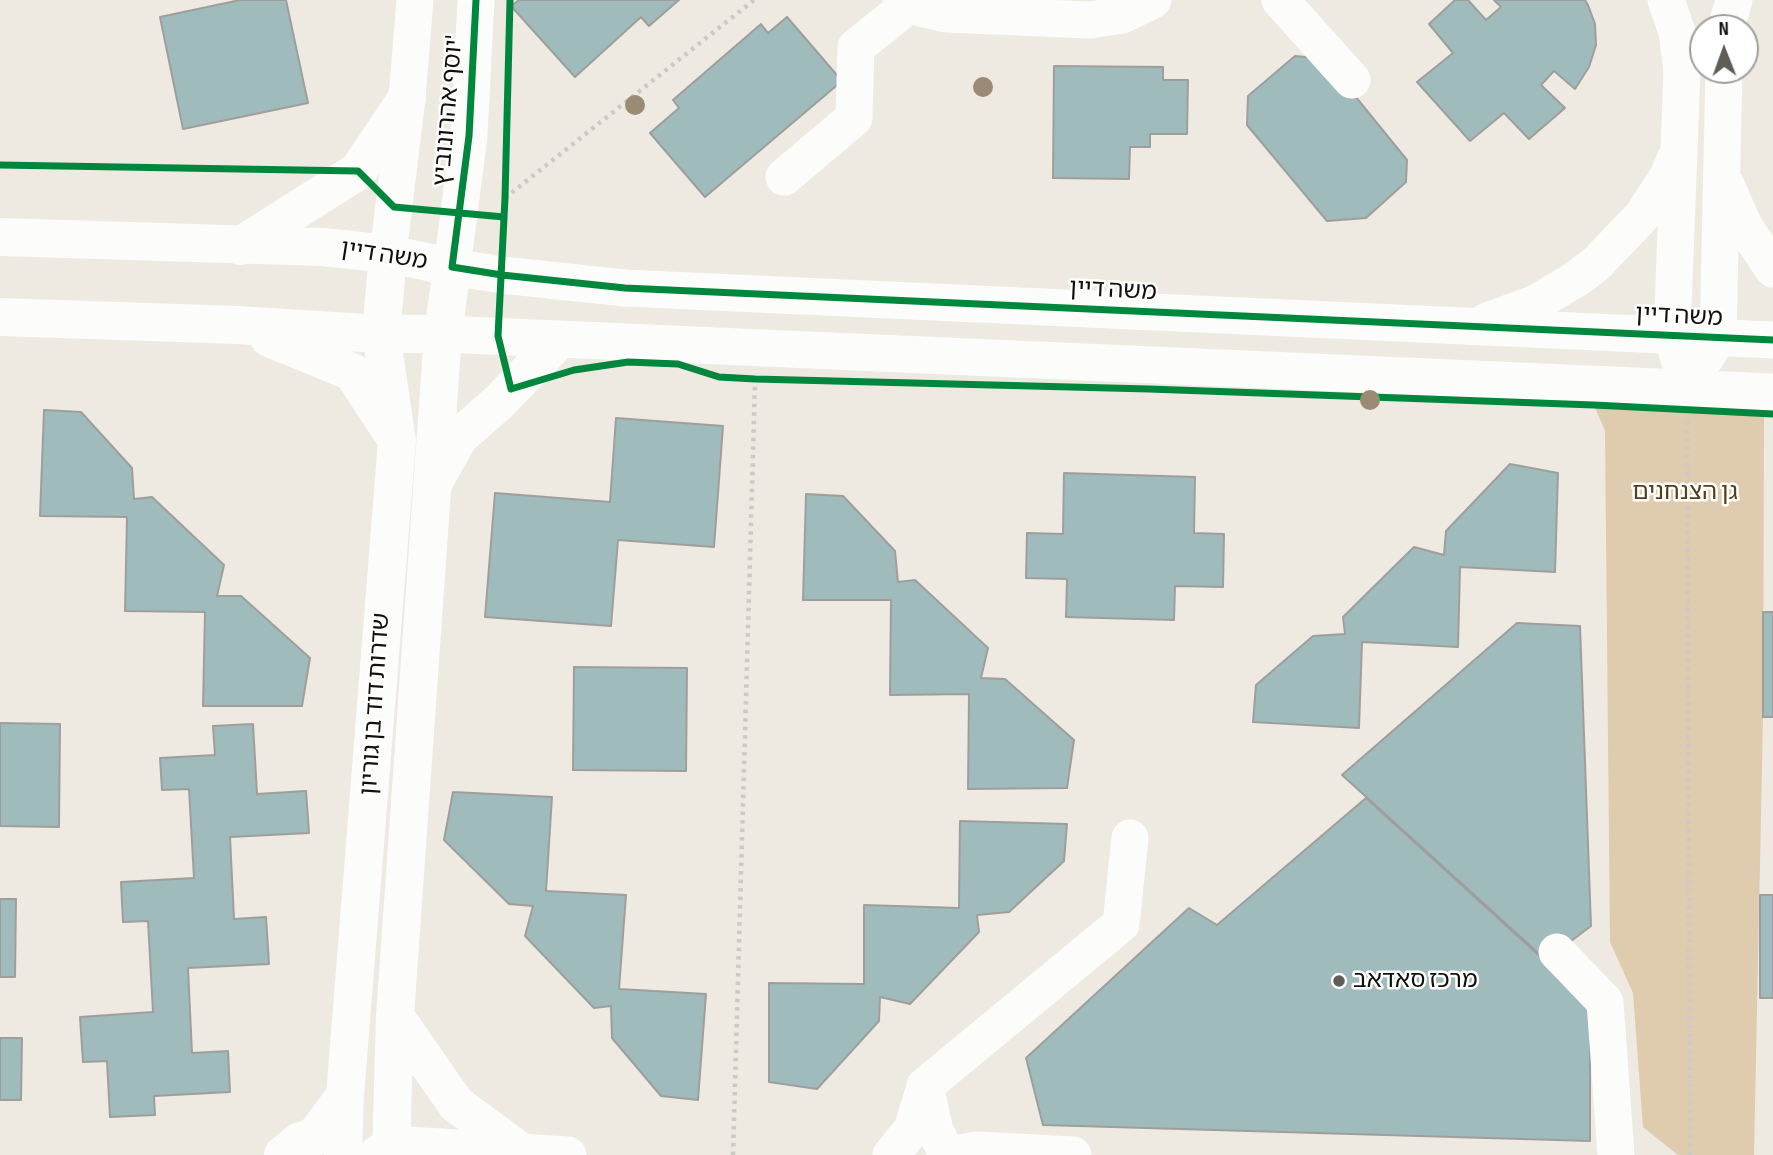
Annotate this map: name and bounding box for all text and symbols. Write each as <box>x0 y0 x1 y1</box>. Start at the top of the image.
north arrow <box>1689 14 1759 84</box>
text: N <box>1718 18 1729 41</box>
street label: יוסף אהרונוביץ' <box>428 35 470 187</box>
street label: משה דיין <box>339 235 429 277</box>
street label: משה דיין <box>1069 274 1157 308</box>
street label: משה דיין <box>1635 300 1723 334</box>
park label: גן הצנחנים <box>1632 479 1738 507</box>
street label: שדרות דוד בן גוריון <box>355 612 397 796</box>
place label: מרכז סאדאב <box>1353 967 1478 995</box>
marker: מרכז סאדאב <box>1331 973 1347 989</box>

